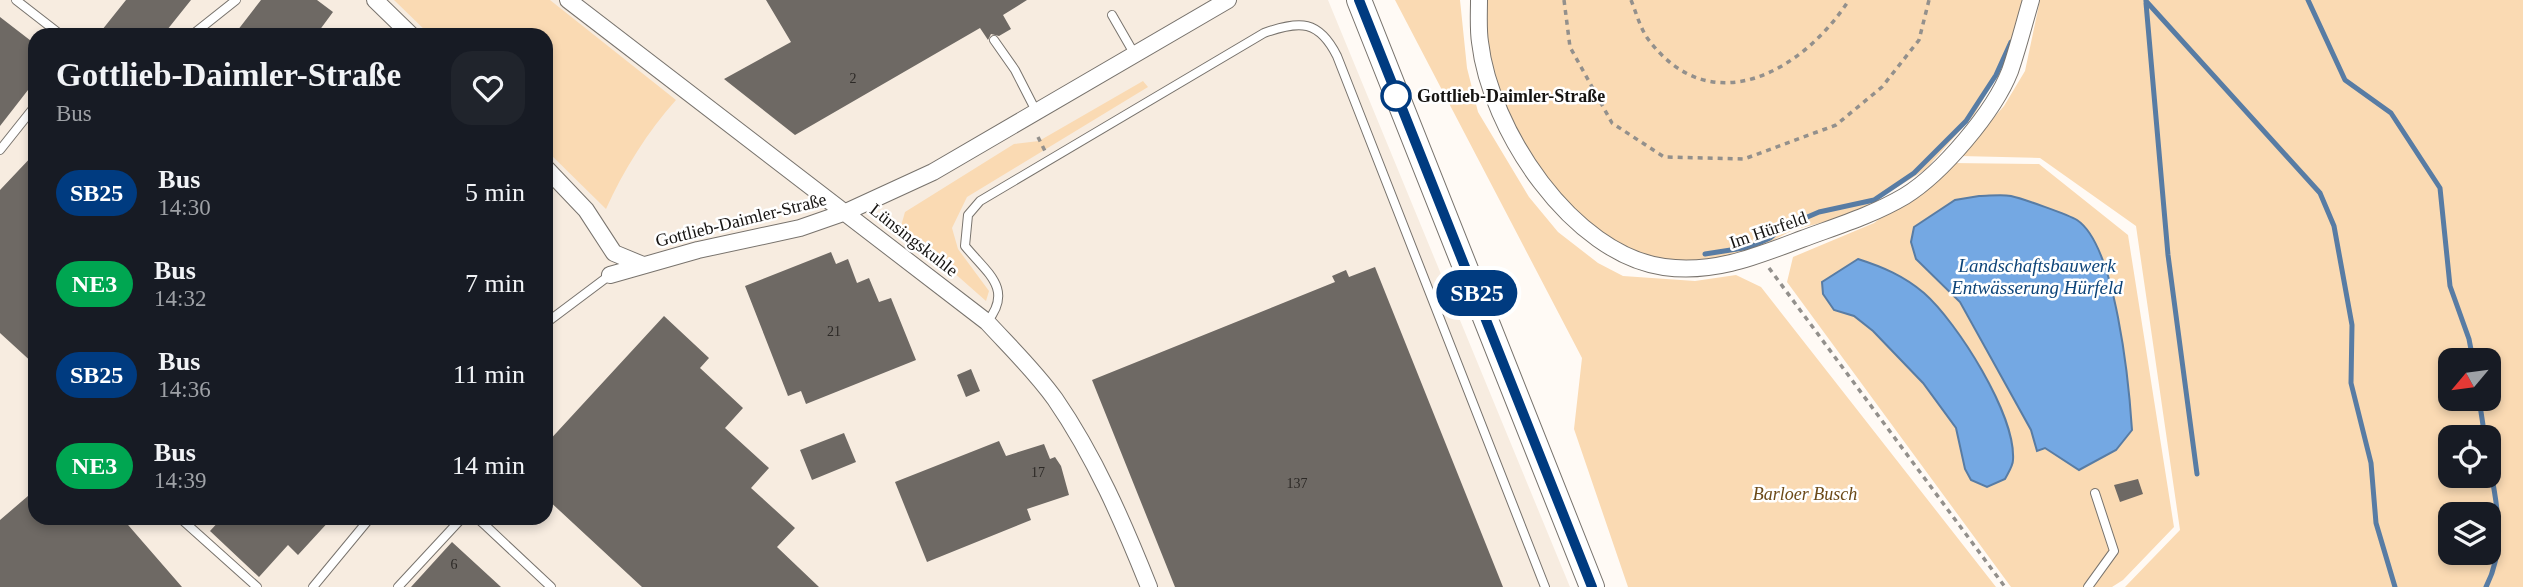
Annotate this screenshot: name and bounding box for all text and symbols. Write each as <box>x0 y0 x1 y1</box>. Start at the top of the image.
button: heart <box>451 51 525 125</box>
text: Gottlieb-Daimler-Straße <box>56 57 401 93</box>
house number: 2 <box>850 71 857 86</box>
marker: Gottlieb-Daimler-Straße <box>1381 81 1411 111</box>
place label: Gottlieb-Daimler-Straße <box>1417 86 1605 106</box>
text: Bus <box>56 101 92 126</box>
text: Bus <box>158 165 200 194</box>
text: 5 min <box>465 178 525 207</box>
text: SB25 <box>70 180 123 206</box>
street label: Gottlieb-Daimler-Straße <box>653 189 829 251</box>
text: 14:30 <box>158 195 211 220</box>
street label: Lünsingskuhle <box>866 199 962 281</box>
street label: Im Hürfeld <box>1727 207 1809 253</box>
water label: Landschaftsbauwerk Entwässerung Hürfeld <box>1950 255 2123 298</box>
text: Bus <box>154 256 196 285</box>
text: 7 min <box>465 269 525 298</box>
line badge: SB25 <box>1428 270 1526 316</box>
text: NE3 <box>72 271 117 297</box>
text: SB25 <box>1450 280 1504 306</box>
text: 14:32 <box>154 286 206 311</box>
house number: 21 <box>827 324 841 339</box>
text: Bus <box>158 347 200 376</box>
north arrow <box>2438 348 2501 411</box>
map controls <box>2438 348 2501 565</box>
text: 11 min <box>453 360 525 389</box>
text: SB25 <box>70 362 123 388</box>
text: 14:36 <box>158 377 211 402</box>
button: locate <box>2438 425 2501 488</box>
text: Bus <box>154 438 196 467</box>
text: 14 min <box>452 451 525 480</box>
text: NE3 <box>72 453 117 479</box>
house number: 17 <box>1031 465 1045 480</box>
text: 14:39 <box>154 468 206 493</box>
house number: 137 <box>1287 476 1308 491</box>
park label: Barloer Busch <box>1753 484 1857 504</box>
button: layers <box>2438 502 2501 565</box>
house number: 6 <box>451 557 458 572</box>

